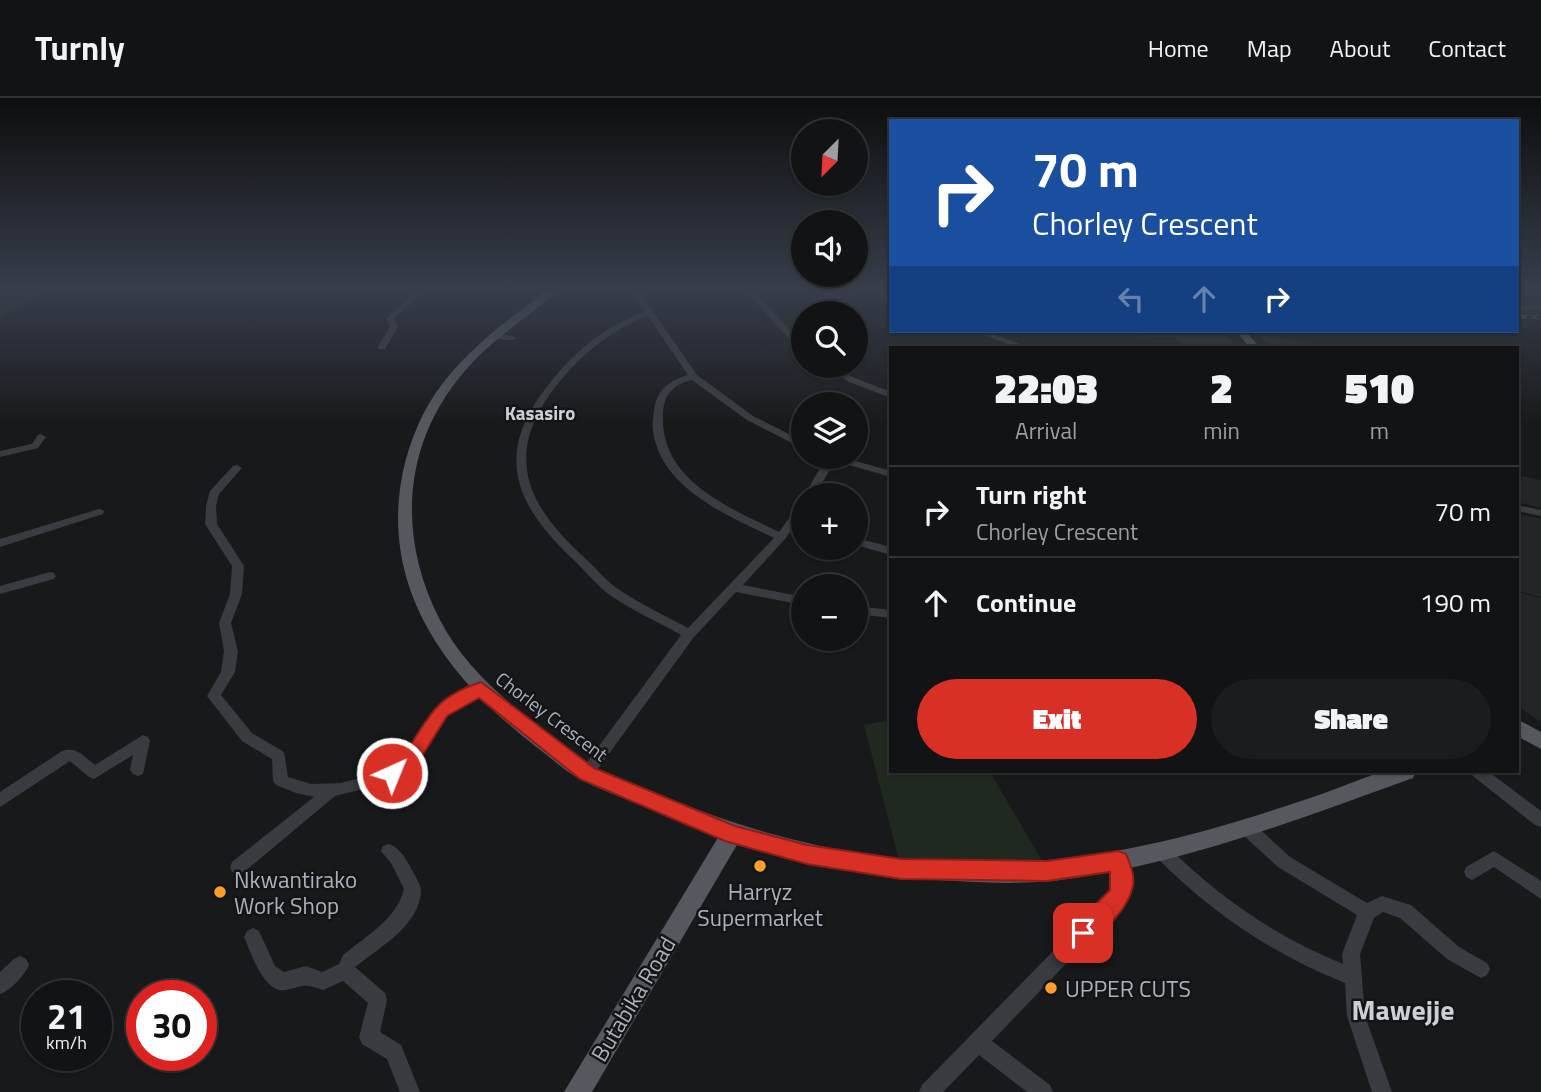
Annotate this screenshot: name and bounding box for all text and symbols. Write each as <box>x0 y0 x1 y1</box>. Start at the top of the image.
text: Turnly <box>35 23 125 73</box>
text: Home <box>1148 30 1209 66</box>
text: Map <box>1247 30 1292 66</box>
text: About <box>1330 30 1390 66</box>
text: Contact <box>1428 30 1506 66</box>
north arrow <box>791 119 868 196</box>
map controls <box>791 119 868 651</box>
text: 70 m <box>1032 131 1139 206</box>
icon: right <box>917 147 1008 238</box>
text: Chorley Crescent <box>1032 199 1258 247</box>
button: sound <box>791 210 868 287</box>
icon: left <box>1112 280 1150 318</box>
icon: ahead <box>1185 280 1223 318</box>
icon: right <box>1258 280 1296 318</box>
button: search <box>791 301 868 378</box>
text: 22:03 <box>994 355 1098 419</box>
text: 2 <box>1210 355 1233 419</box>
text: 510 <box>1345 355 1414 419</box>
button: layers <box>791 392 868 469</box>
district label: Kasasiro <box>505 398 575 427</box>
text: Arrival <box>1015 413 1077 448</box>
text: min <box>1203 413 1240 448</box>
text: m <box>1370 413 1389 448</box>
text: Turn right <box>976 475 1087 514</box>
button: + <box>791 483 868 560</box>
text: 70 m <box>1434 492 1491 531</box>
icon: right <box>917 493 955 531</box>
text: Chorley Crescent <box>976 514 1138 549</box>
button: − <box>791 574 868 651</box>
text: Continue <box>976 583 1076 622</box>
text: 190 m <box>1420 583 1491 622</box>
icon: ahead <box>917 584 955 622</box>
street label: Chorley Crescent <box>490 664 614 768</box>
button: Exit <box>917 679 1197 759</box>
button: Share <box>1211 679 1491 759</box>
position arrow <box>355 736 429 810</box>
marker: Harryz Supermarket <box>752 858 768 874</box>
place label: Nkwantirako Work Shop <box>234 862 357 923</box>
place label: Harryz Supermarket <box>697 874 823 935</box>
marker: Nkwantirako Work Shop <box>212 884 228 900</box>
pin <box>1053 903 1113 963</box>
icon: arrive <box>1064 914 1102 952</box>
street label: Butabika Road <box>582 930 684 1068</box>
place label: UPPER CUTS <box>1065 971 1191 1006</box>
speed limit sign: 30 <box>126 980 217 1071</box>
marker: UPPER CUTS <box>1043 980 1059 996</box>
district label: Mawejje <box>1352 988 1454 1031</box>
text: 21 <box>47 989 86 1043</box>
text: km/h <box>46 1029 87 1056</box>

